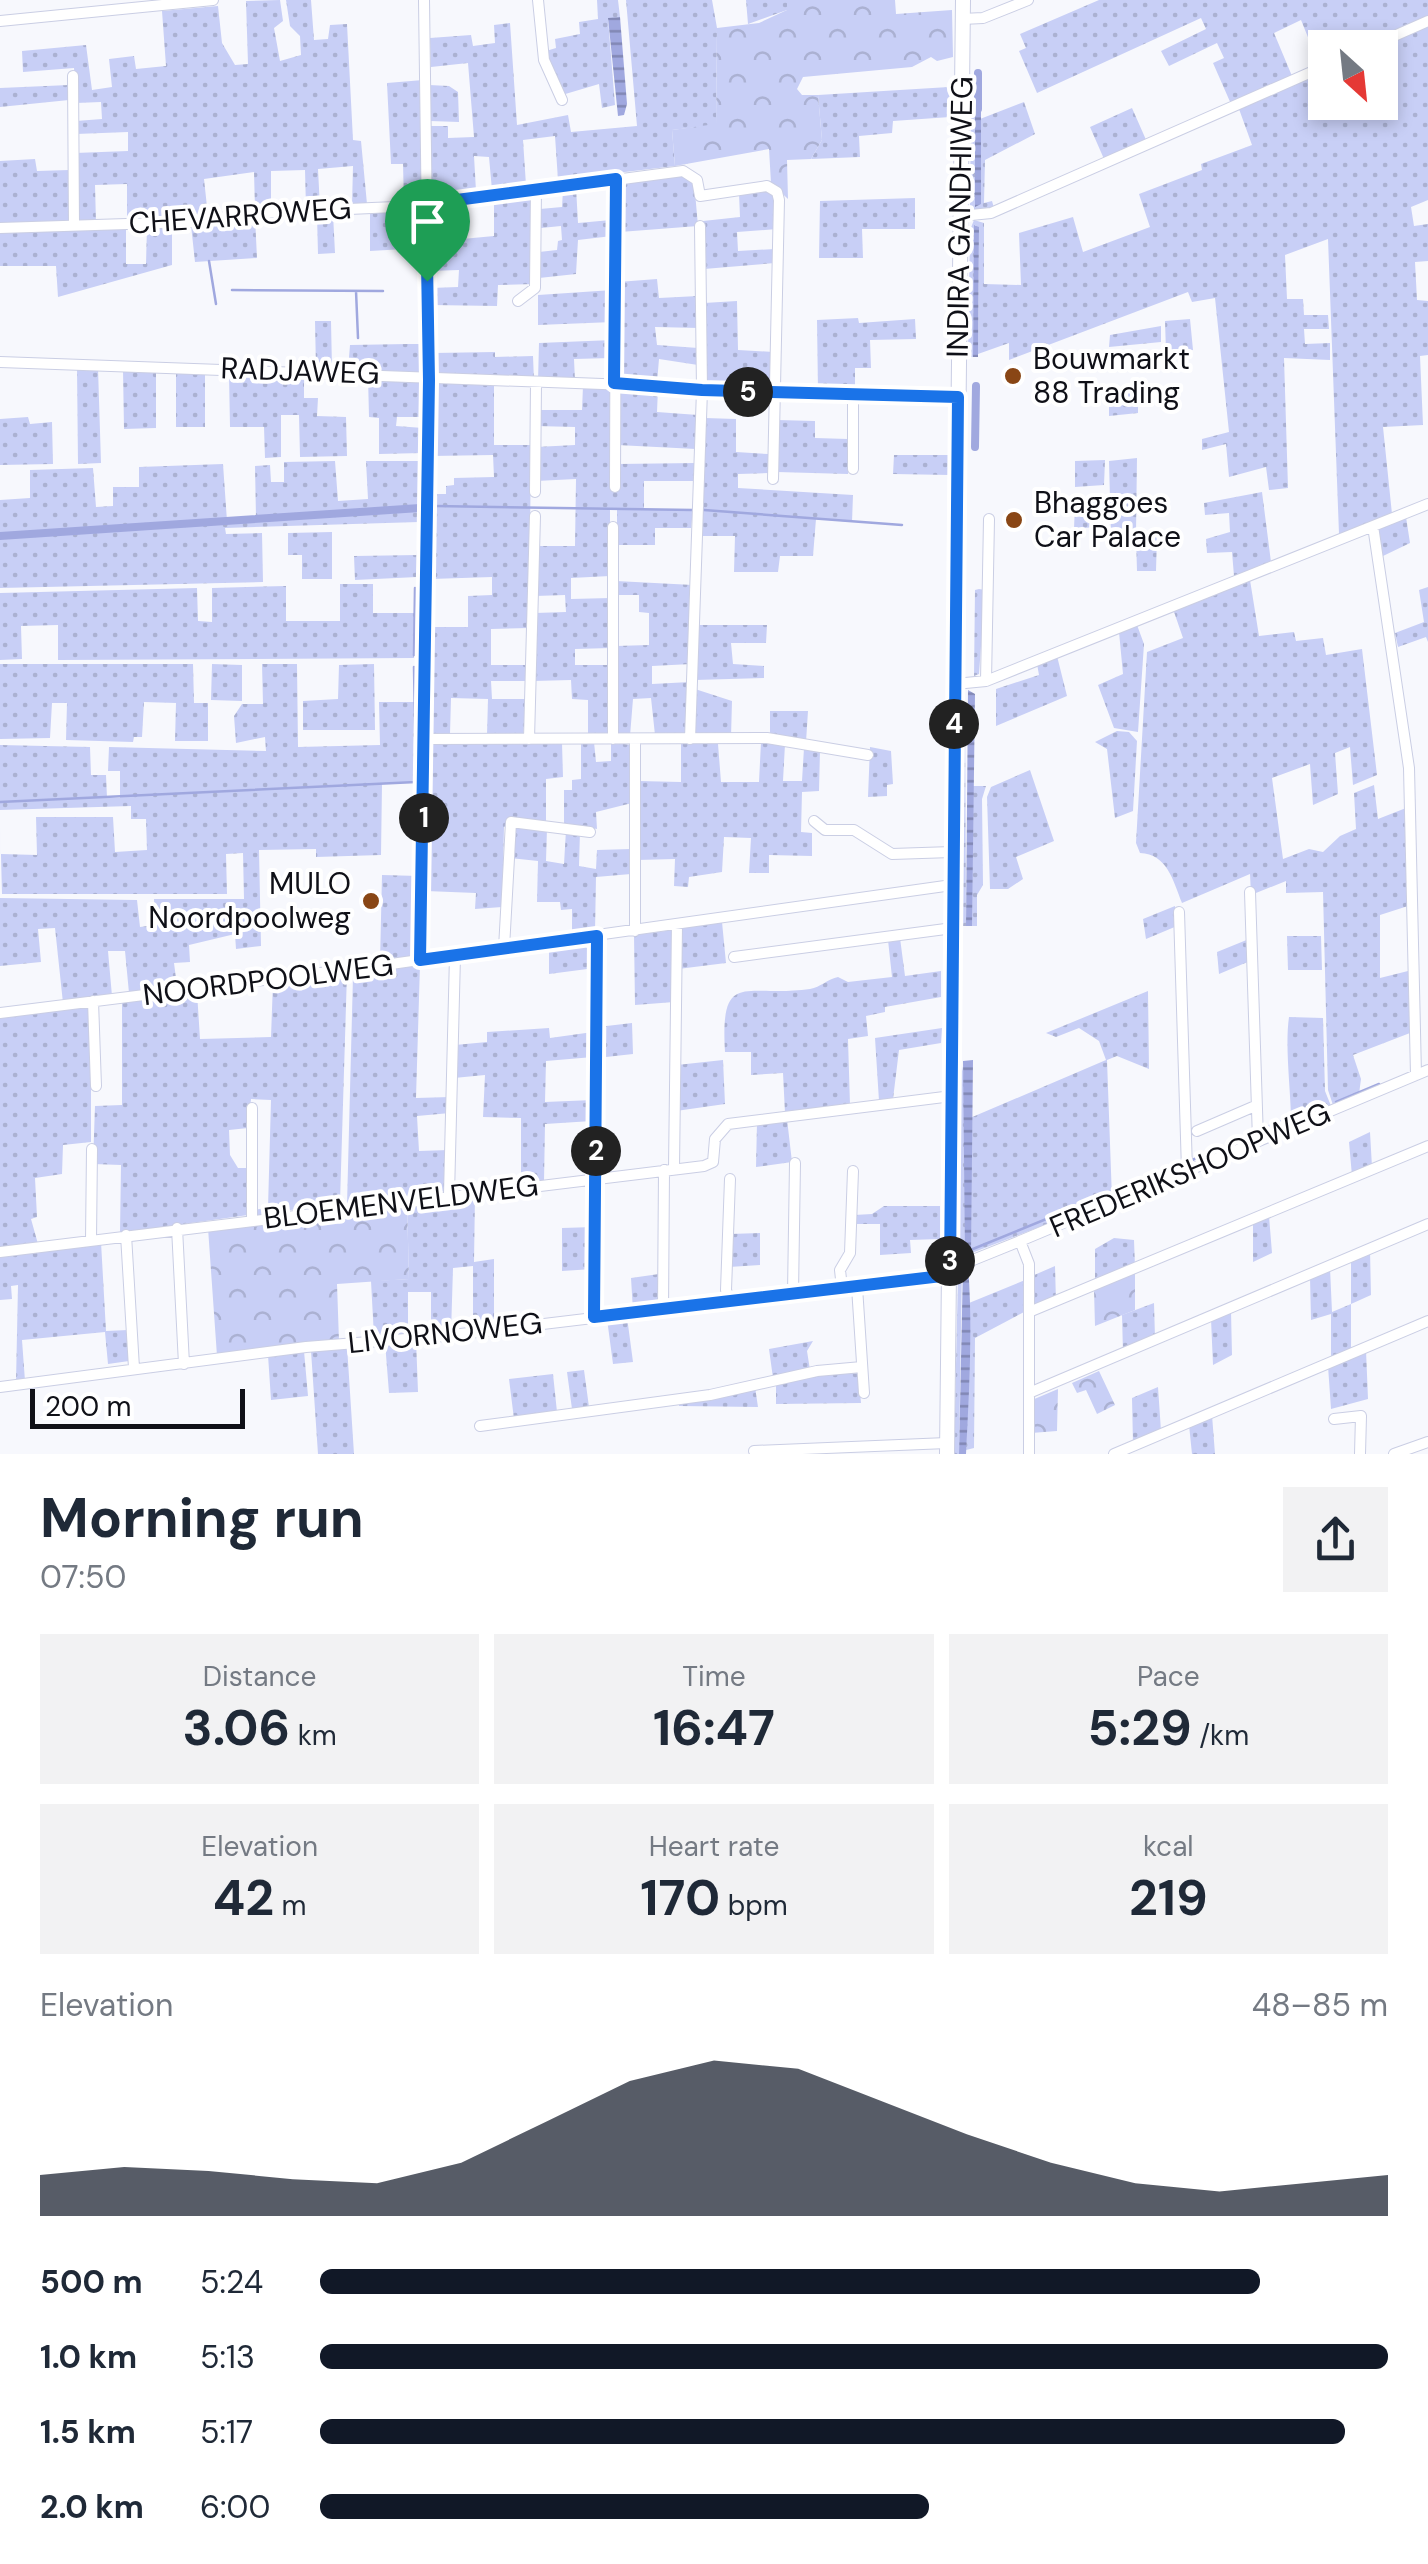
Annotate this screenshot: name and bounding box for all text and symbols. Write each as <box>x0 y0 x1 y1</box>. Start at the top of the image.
north arrow <box>1308 30 1398 120</box>
map controls <box>1308 30 1398 120</box>
street label: INDIRA GANDHIWEG <box>938 76 981 358</box>
pin <box>385 179 470 282</box>
street label: CHEVARROWEG <box>127 188 352 243</box>
icon: arrive <box>400 194 455 249</box>
place label: Bouwmarkt 88 Trading <box>1033 339 1190 412</box>
street label: RADJAWEG <box>220 348 380 393</box>
marker: Bouwmarkt 88 Trading <box>1002 365 1024 387</box>
pin: 5 <box>723 367 773 417</box>
text: 5 <box>739 373 757 410</box>
place label: Bhaggoes Car Palace <box>1034 483 1181 556</box>
marker: Bhaggoes Car Palace <box>1003 509 1025 531</box>
pin: 4 <box>929 699 979 749</box>
text: 4 <box>945 705 963 742</box>
pin: 1 <box>399 793 449 843</box>
text: 1 <box>419 799 429 836</box>
place label: MULO Noordpoolweg <box>148 864 351 937</box>
marker: MULO Noordpoolweg <box>360 890 382 912</box>
street label: NOORDPOOLWEG <box>141 945 395 1014</box>
street label: FREDERIKSHOOPWEG <box>1044 1093 1336 1246</box>
pin: 2 <box>571 1126 621 1176</box>
text: 2 <box>588 1132 604 1169</box>
street label: BLOEMENVELDWEG <box>261 1165 541 1238</box>
pin: 3 <box>925 1236 975 1286</box>
text: 3 <box>942 1242 958 1279</box>
street label: LIVORNOWEG <box>346 1303 544 1362</box>
scale bar <box>30 1384 245 1428</box>
text: 200 m <box>45 1388 132 1425</box>
text: Morning run <box>40 1482 364 1554</box>
button: share <box>1283 1487 1388 1592</box>
text: 07:50 <box>40 1556 126 1598</box>
text: Distance <box>203 1658 316 1695</box>
text: Time <box>682 1658 746 1695</box>
text: Pace <box>1137 1658 1200 1695</box>
text: 3.06 <box>183 1695 290 1761</box>
text: 16:47 <box>653 1695 775 1761</box>
text: 5:29 <box>1087 1695 1192 1761</box>
text: km <box>290 1717 337 1754</box>
text: /km <box>1192 1717 1249 1754</box>
text: Elevation <box>201 1828 318 1865</box>
text: Heart rate <box>649 1828 779 1865</box>
text: kcal <box>1143 1828 1194 1865</box>
text: 42 <box>213 1865 274 1931</box>
text: 170 <box>640 1865 720 1931</box>
text: 219 <box>1129 1865 1208 1931</box>
text: m <box>274 1887 307 1924</box>
text: bpm <box>720 1887 788 1924</box>
text: Elevation <box>40 1984 173 2026</box>
text: 48–85 m <box>1252 1984 1388 2026</box>
text: 500 m <box>40 2261 143 2303</box>
text: 5:24 <box>200 2261 263 2303</box>
text: 1.0 km <box>40 2336 137 2378</box>
text: 5:13 <box>200 2336 255 2378</box>
text: 1.5 km <box>40 2411 136 2453</box>
text: 5:17 <box>200 2411 253 2453</box>
text: 2.0 km <box>40 2486 144 2528</box>
text: 6:00 <box>200 2486 270 2528</box>

